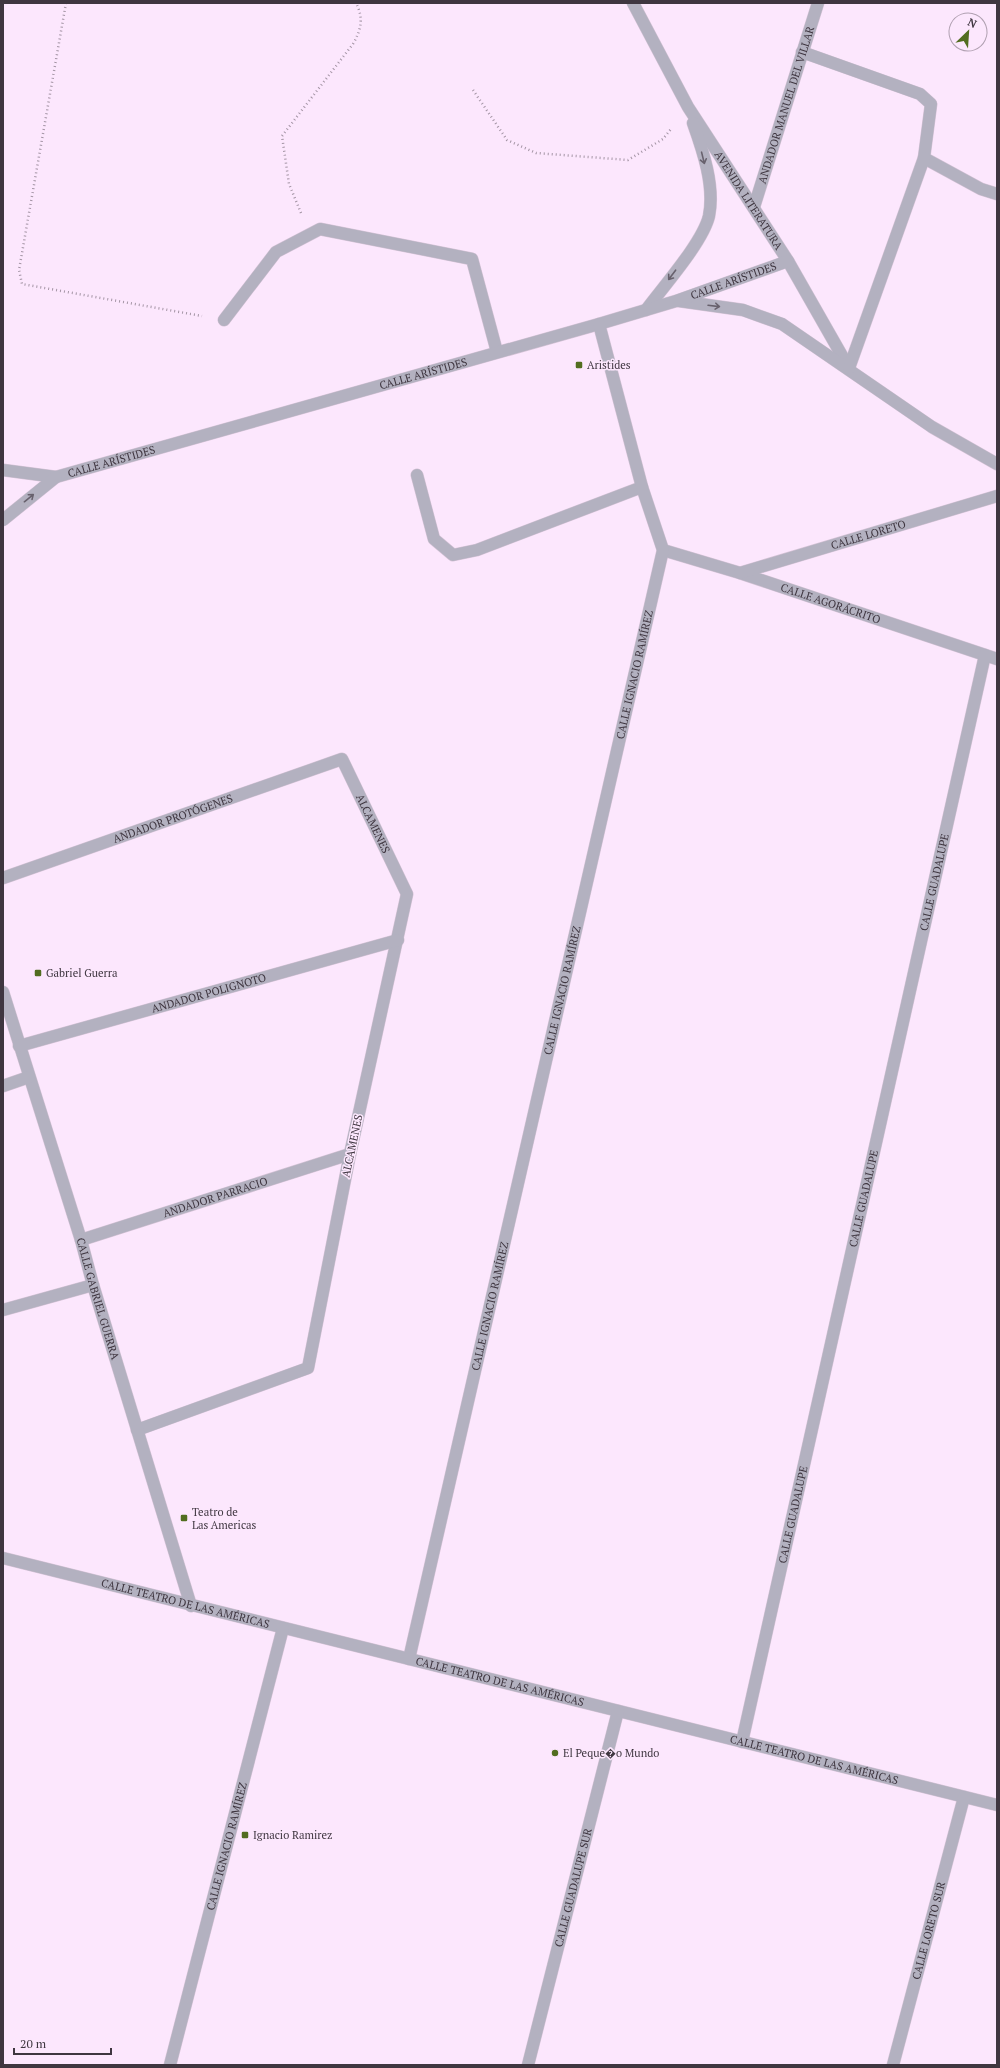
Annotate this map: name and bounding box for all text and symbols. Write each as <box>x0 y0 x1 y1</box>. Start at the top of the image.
north arrow <box>948 12 988 52</box>
text: N <box>965 15 980 31</box>
street label: ANDADOR MANUEL DEL VILLAR <box>755 24 817 185</box>
street label: AVENIDA LITERATURA <box>711 148 786 253</box>
one-way arrow <box>700 151 708 164</box>
street label: CALLE ARÍSTIDES <box>689 259 778 302</box>
one-way arrow <box>667 270 676 281</box>
one-way arrow <box>707 302 720 310</box>
street label: CALLE ARÍSTIDES <box>378 354 469 393</box>
place label: Aristides <box>587 358 631 372</box>
marker: Aristides <box>574 360 584 370</box>
street label: CALLE ARÍSTIDES <box>66 442 157 480</box>
one-way arrow <box>24 494 35 503</box>
street label: CALLE LORETO <box>829 517 908 552</box>
street label: CALLE AGORÁCRITO <box>779 580 882 627</box>
street label: CALLE IGNACIO RAMÍREZ <box>613 608 656 740</box>
street label: ANDADOR PROTÓGENES <box>111 791 235 846</box>
street label: ALCAMENES <box>353 792 393 856</box>
street label: CALLE GUADALUPE <box>917 832 952 932</box>
street label: CALLE IGNACIO RAMÍREZ <box>541 924 584 1056</box>
place label: Gabriel Guerra <box>46 966 118 980</box>
marker: Gabriel Guerra <box>33 968 43 978</box>
street label: ANDADOR POLIGNOTO <box>150 970 268 1016</box>
street label: ALCAMENES <box>339 1113 366 1179</box>
street label: CALLE GUADALUPE <box>846 1148 881 1248</box>
street label: ANDADOR PARRACIO <box>161 1174 269 1220</box>
street label: CALLE GABRIEL GUERRA <box>74 1236 123 1362</box>
street label: CALLE IGNACIO RAMÍREZ <box>468 1240 511 1372</box>
street label: CALLE GUADALUPE <box>775 1465 810 1565</box>
place label: Teatro de Las Americas <box>192 1505 257 1532</box>
marker: Teatro de Las Americas <box>179 1513 189 1523</box>
street label: CALLE TEATRO DE LAS AMÉRICAS <box>100 1576 271 1631</box>
street label: CALLE TEATRO DE LAS AMÉRICAS <box>414 1654 586 1709</box>
street label: CALLE TEATRO DE LAS AMÉRICAS <box>729 1732 900 1787</box>
place label: El Peque�o Mundo <box>563 1746 659 1760</box>
marker: El Peque�o Mundo <box>550 1748 560 1758</box>
street label: CALLE IGNACIO RAMÍREZ <box>203 1780 250 1912</box>
street label: CALLE GUADALUPE SUR <box>551 1827 595 1949</box>
place label: Ignacio Ramirez <box>253 1828 332 1842</box>
marker: Ignacio Ramirez <box>240 1830 250 1840</box>
street label: CALLE LORETO SUR <box>909 1880 948 1981</box>
scale bar <box>14 2030 111 2056</box>
text: 20 m <box>20 2036 47 2051</box>

